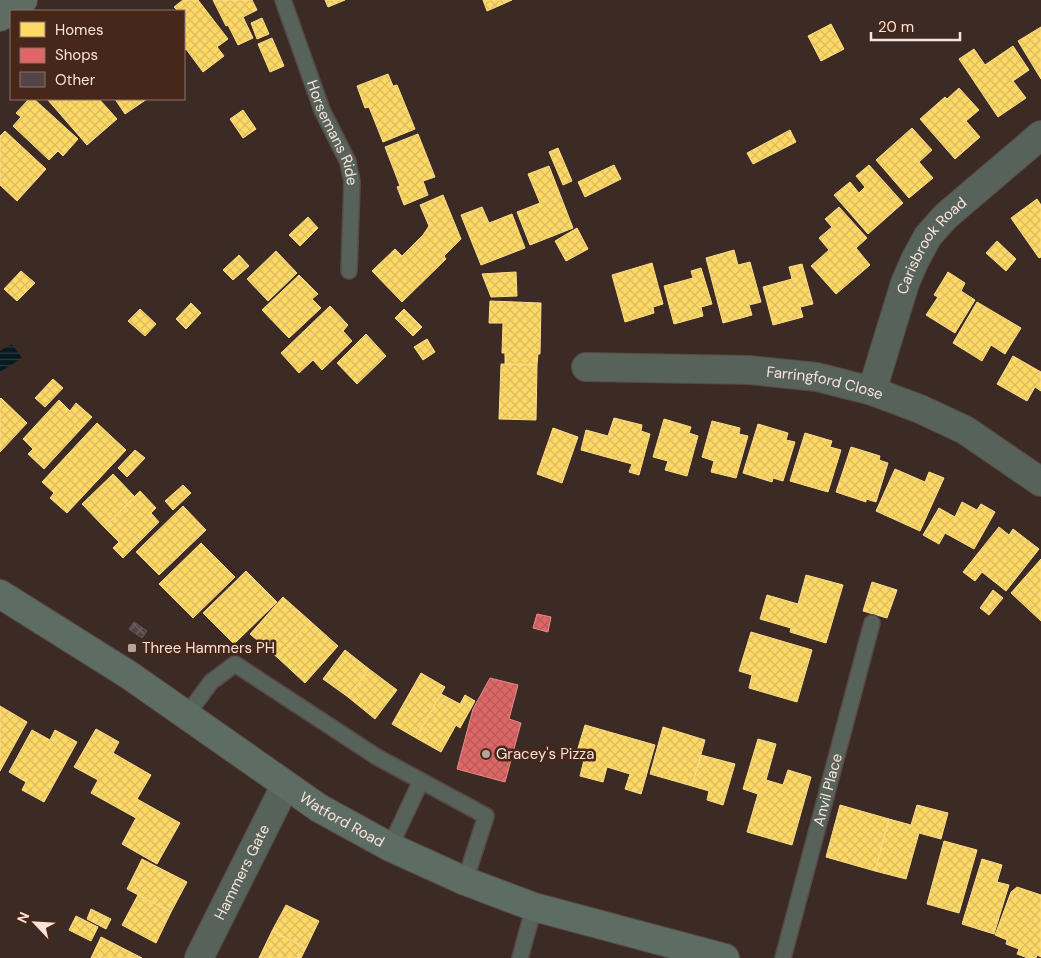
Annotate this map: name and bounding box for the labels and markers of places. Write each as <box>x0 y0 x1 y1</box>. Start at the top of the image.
place label: Three Hammers PH <box>142 638 275 658</box>
marker: Three Hammers PH <box>126 642 138 654</box>
place label: Gracey's Pizza <box>496 744 594 764</box>
marker: Gracey's Pizza <box>480 748 492 760</box>

